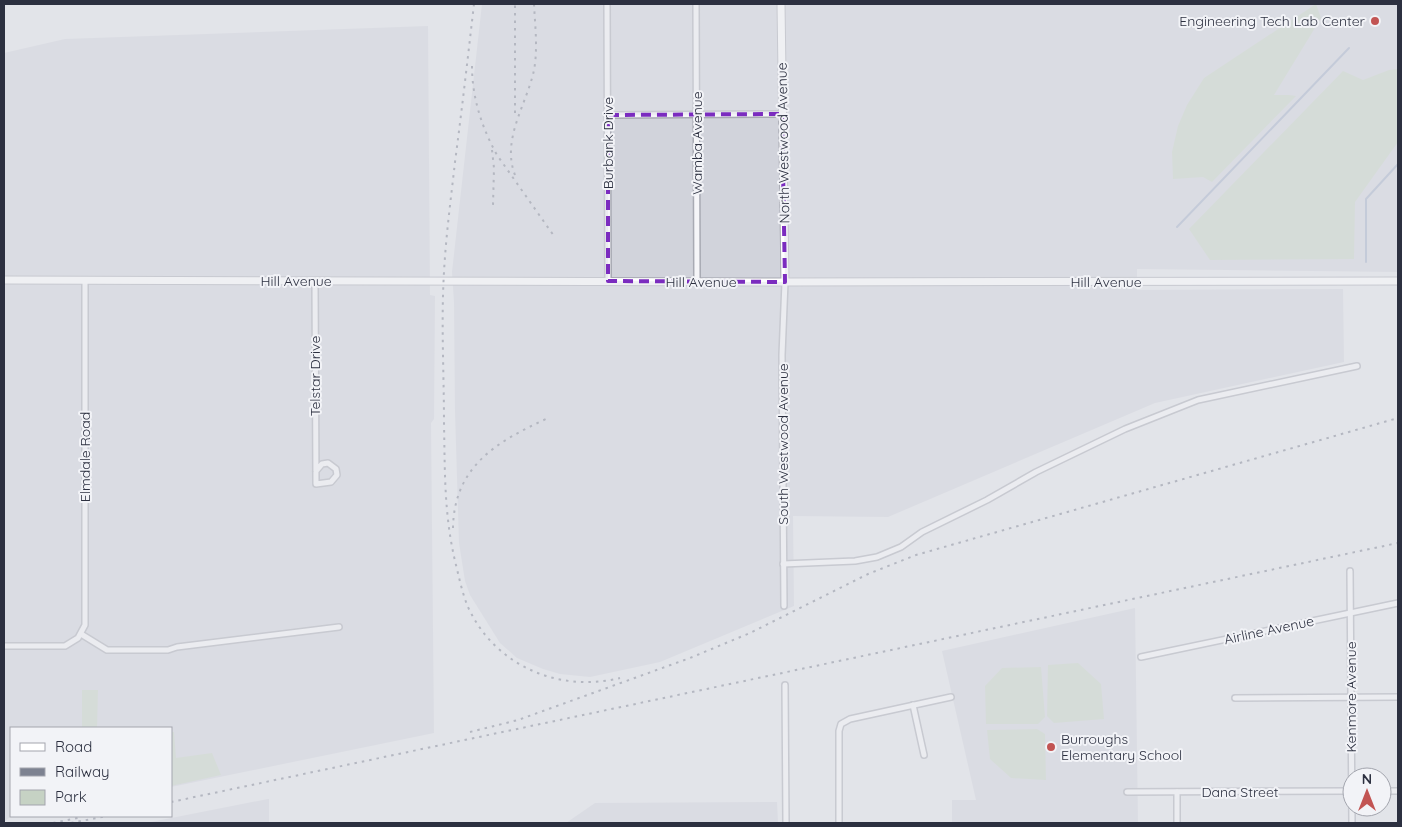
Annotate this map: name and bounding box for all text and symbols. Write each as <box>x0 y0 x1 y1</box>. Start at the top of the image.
place label: Engineering Tech Lab Center <box>1179 12 1366 30</box>
marker: Engineering Tech Lab Center <box>1369 15 1381 27</box>
street label: North Westwood Avenue <box>773 62 793 224</box>
street label: Wamba Avenue <box>688 91 706 195</box>
street label: Burbank Drive <box>599 97 617 189</box>
street label: Hill Avenue <box>260 272 332 290</box>
street label: Hill Avenue <box>665 273 737 291</box>
street label: Hill Avenue <box>1070 273 1142 291</box>
street label: Telstar Drive <box>306 336 324 416</box>
street label: South Westwood Avenue <box>774 363 792 525</box>
street label: Elmdale Road <box>76 412 94 502</box>
street label: Airline Avenue <box>1222 612 1316 648</box>
street label: Kenmore Avenue <box>1342 641 1360 753</box>
legend <box>10 727 172 817</box>
place label: Burroughs Elementary School <box>1061 730 1182 764</box>
text: Road <box>55 737 92 756</box>
marker: Burroughs Elementary School <box>1045 741 1057 753</box>
text: Railway <box>55 762 110 781</box>
north arrow <box>1342 767 1392 817</box>
text: N <box>1362 770 1372 788</box>
street label: Dana Street <box>1201 783 1279 801</box>
text: Park <box>55 787 87 806</box>

